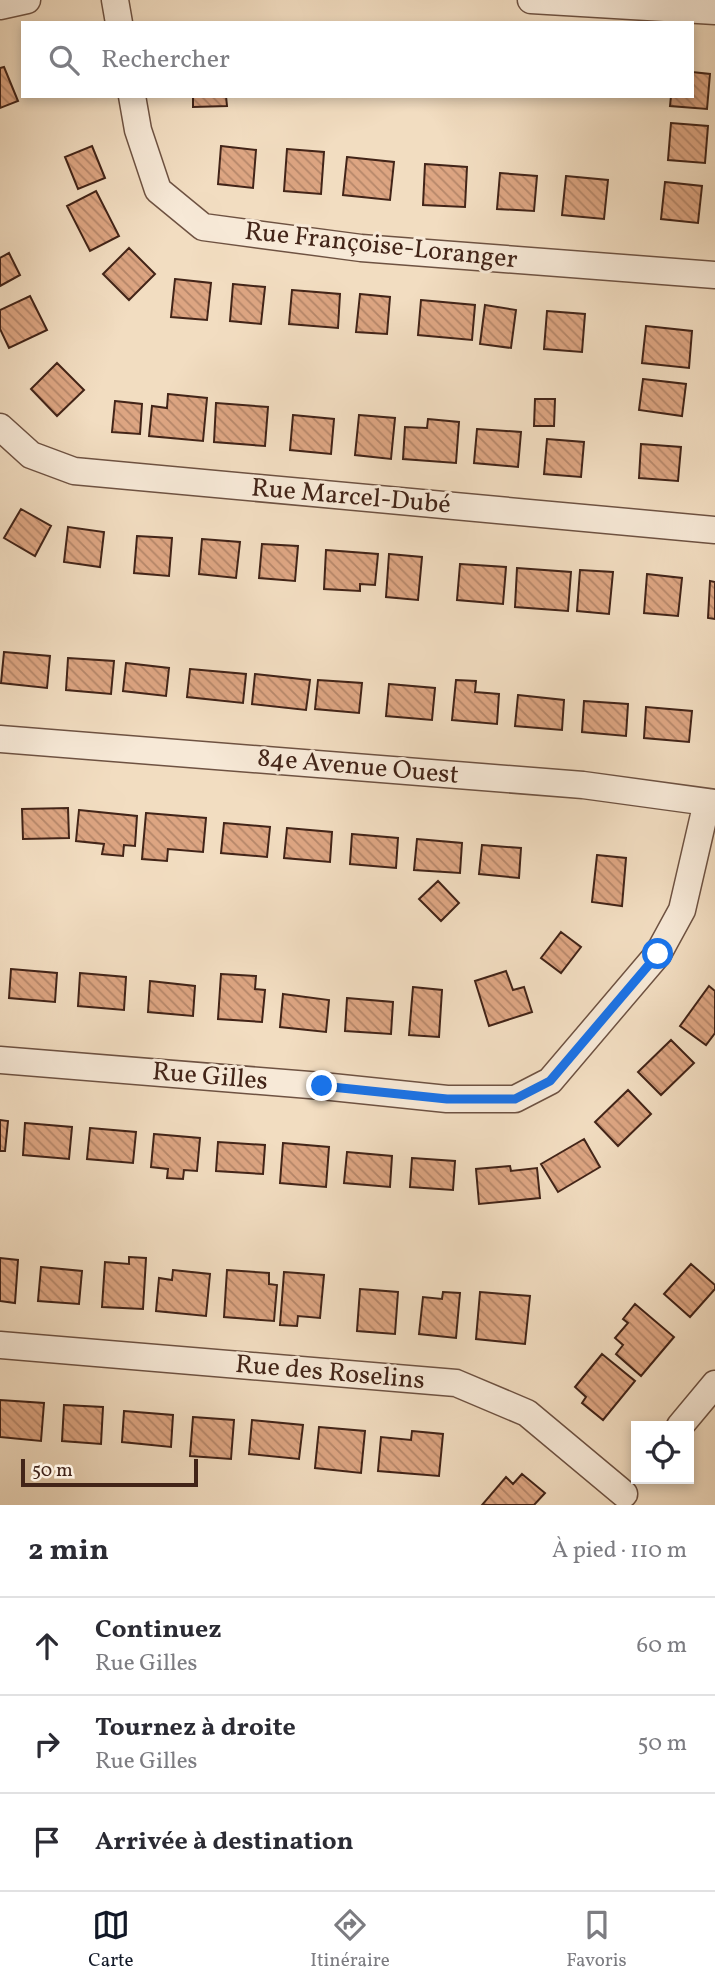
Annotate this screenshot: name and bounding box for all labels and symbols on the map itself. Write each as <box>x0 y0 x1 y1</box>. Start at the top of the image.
street label: Rue Françoise-Loranger <box>243 214 519 278</box>
street label: Rue Marcel-Dubé <box>250 470 452 524</box>
street label: 84e Avenue Ouest <box>256 740 460 794</box>
route start <box>642 938 673 969</box>
street label: Rue Gilles <box>151 1054 269 1100</box>
route end <box>306 1070 337 1101</box>
street label: Rue des Roselins <box>234 1347 426 1399</box>
scale bar <box>21 1456 198 1488</box>

